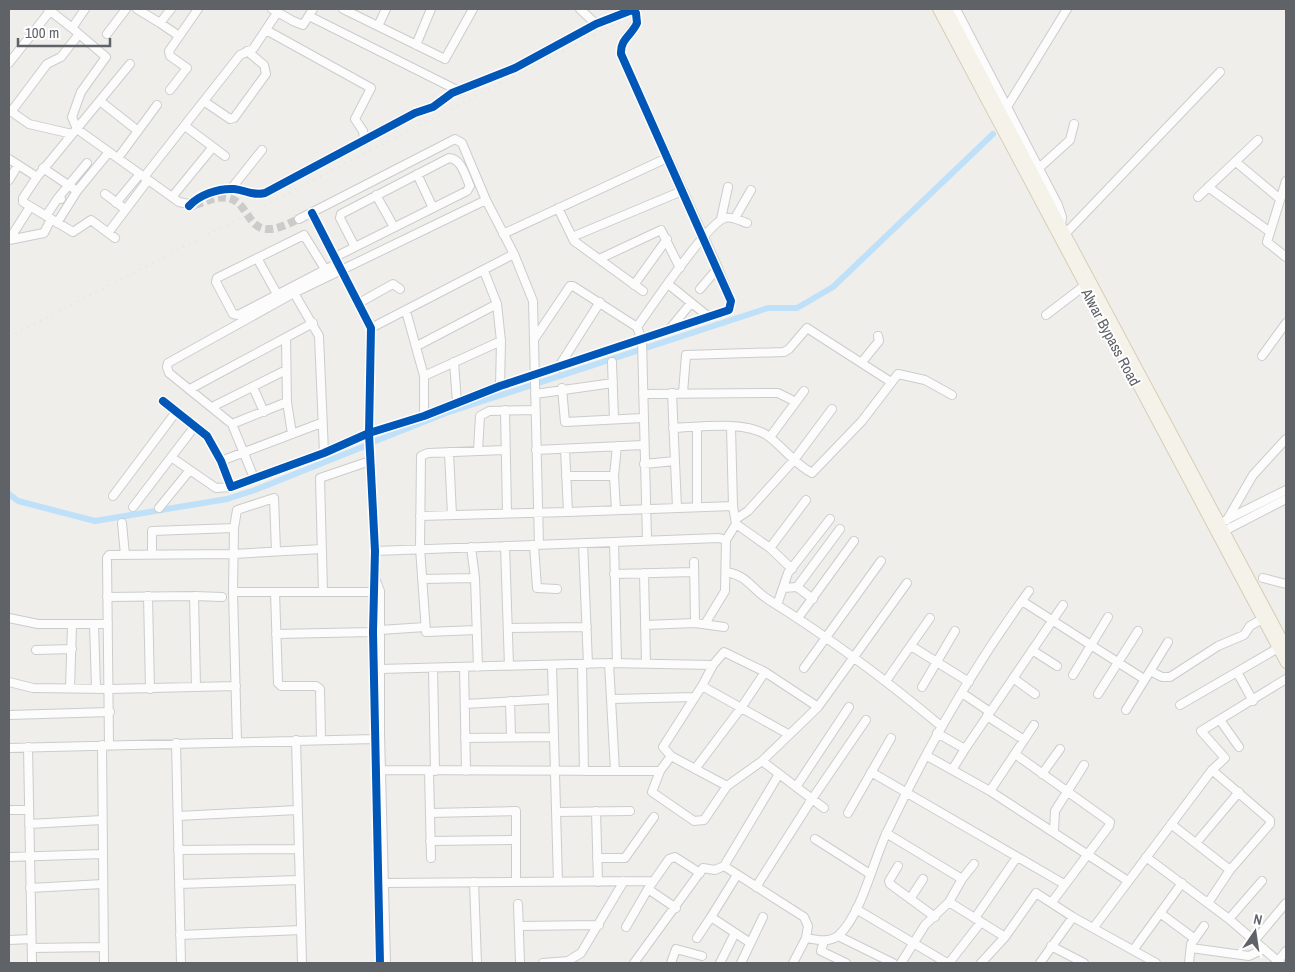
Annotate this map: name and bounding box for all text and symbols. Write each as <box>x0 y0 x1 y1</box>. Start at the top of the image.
scale bar <box>18 15 110 47</box>
text: 100 m <box>25 22 59 43</box>
street label: Alwar Bypass Road <box>1076 284 1145 389</box>
north arrow <box>1230 907 1280 957</box>
text: N <box>1252 910 1264 929</box>

